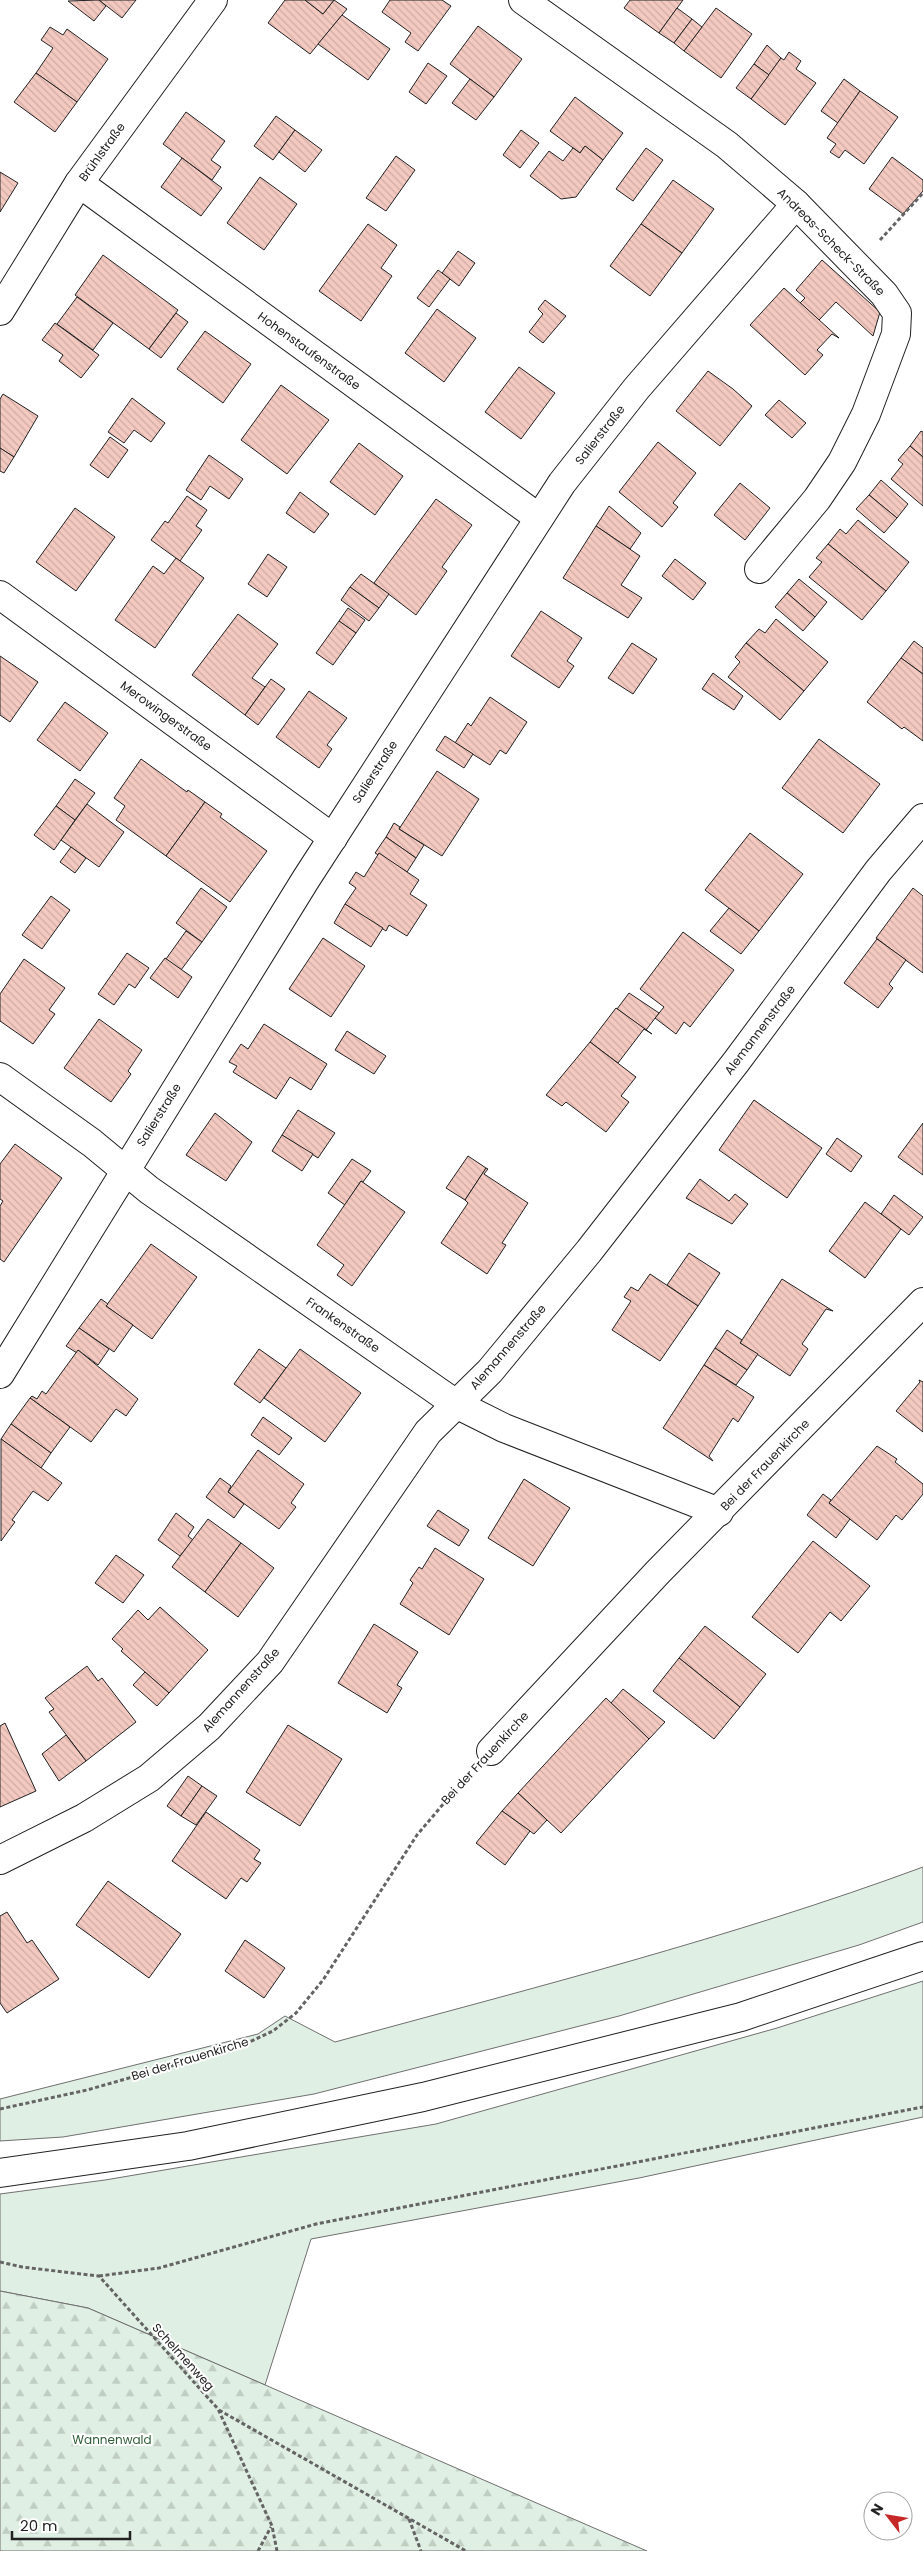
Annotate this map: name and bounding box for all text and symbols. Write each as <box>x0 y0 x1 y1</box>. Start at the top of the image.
street label: Brühlstraße <box>74 119 129 185</box>
street label: Andreas-Scheck-Straße <box>774 184 889 299</box>
street label: Hohenstaufenstraße <box>254 308 364 394</box>
street label: Salierstraße <box>571 401 628 468</box>
street label: Merowingerstraße <box>117 677 215 755</box>
street label: Salierstraße <box>348 737 401 806</box>
street label: Alemannenstraße <box>720 981 799 1078</box>
street label: Salierstraße <box>132 1080 185 1150</box>
street label: Frankenstraße <box>303 1293 384 1356</box>
street label: Alemannenstraße <box>466 1300 550 1393</box>
street label: Bei der Frauenkirche <box>716 1415 813 1514</box>
street label: Alemannenstraße <box>198 1644 283 1736</box>
street label: Bei der Frauenkirche <box>437 1707 532 1808</box>
street label: Bei der Frauenkirche <box>129 2033 251 2084</box>
street label: Schelmenweg <box>149 2319 218 2394</box>
park label: Wannenwald <box>72 2431 152 2448</box>
north arrow <box>863 2491 913 2541</box>
text: N <box>866 2500 888 2519</box>
scale bar <box>12 2508 130 2540</box>
text: 20 m <box>20 2515 58 2536</box>

